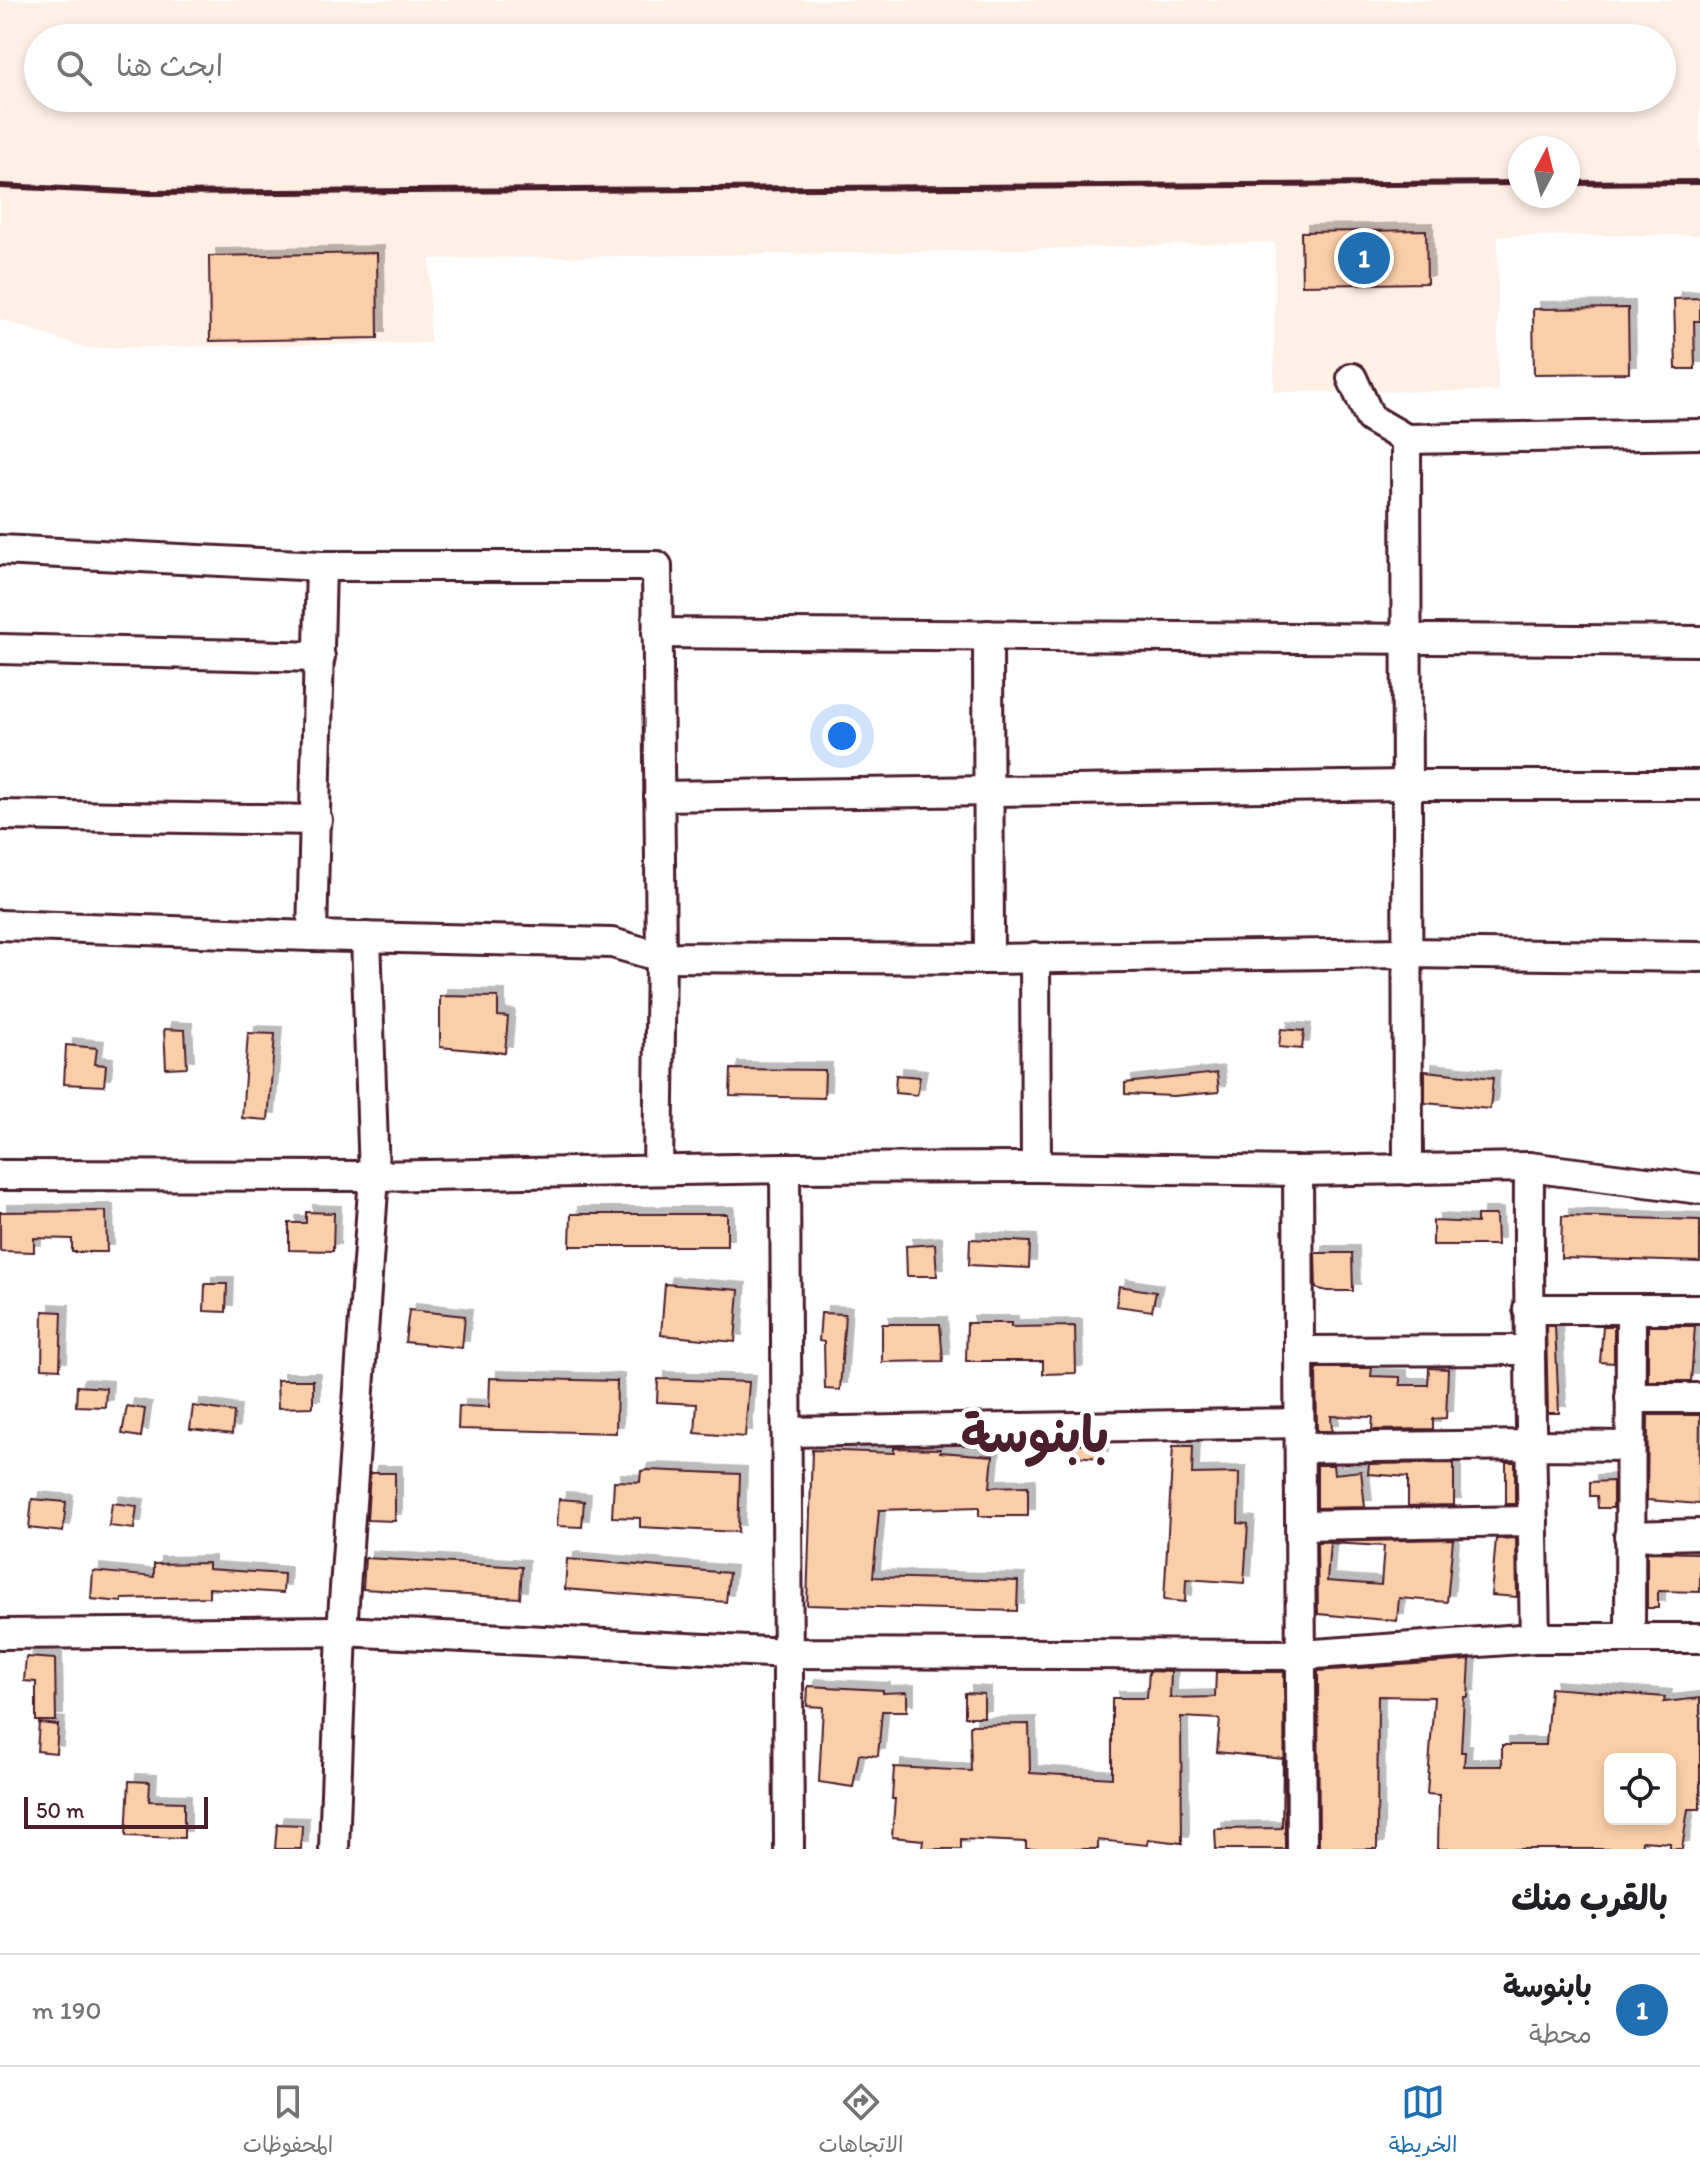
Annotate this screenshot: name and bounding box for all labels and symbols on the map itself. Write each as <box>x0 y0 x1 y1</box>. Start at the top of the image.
north arrow <box>1508 136 1580 208</box>
pin: 1 <box>1338 228 1390 288</box>
your location <box>822 716 862 756</box>
district label: بابنوسة <box>961 1404 1109 1468</box>
scale bar <box>24 1793 208 1829</box>

